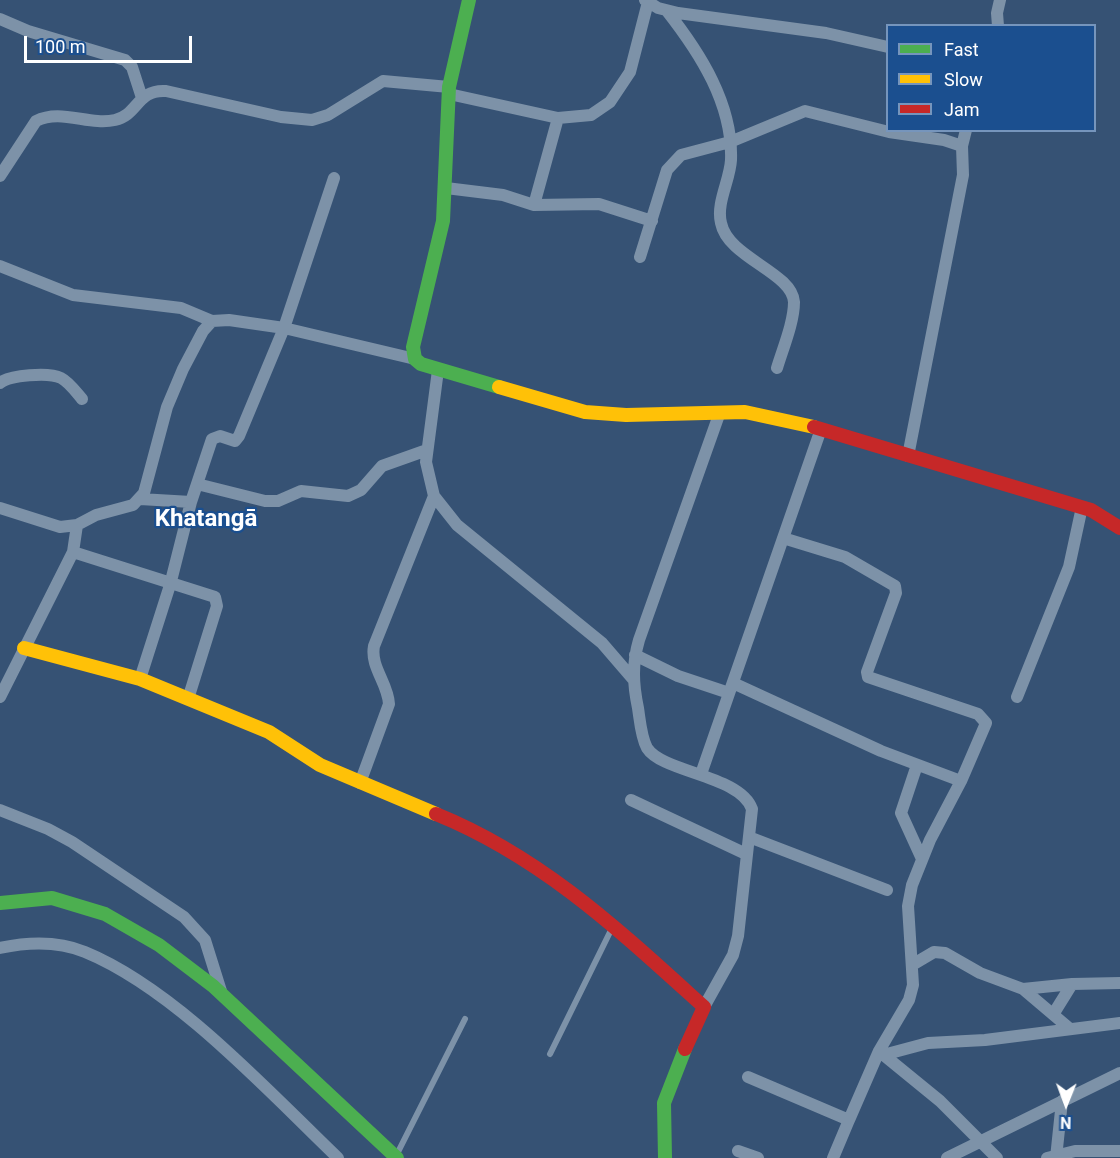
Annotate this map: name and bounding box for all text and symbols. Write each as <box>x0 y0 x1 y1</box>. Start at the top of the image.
scale bar <box>27 24 195 62</box>
legend <box>886 24 1096 132</box>
text: 100 m <box>35 36 86 57</box>
text: Fast <box>944 39 979 60</box>
text: Slow <box>944 69 983 90</box>
text: Jam <box>944 99 980 120</box>
district label: Khatangā <box>155 506 257 534</box>
north arrow <box>1036 1074 1096 1134</box>
text: N <box>1060 1113 1071 1132</box>

